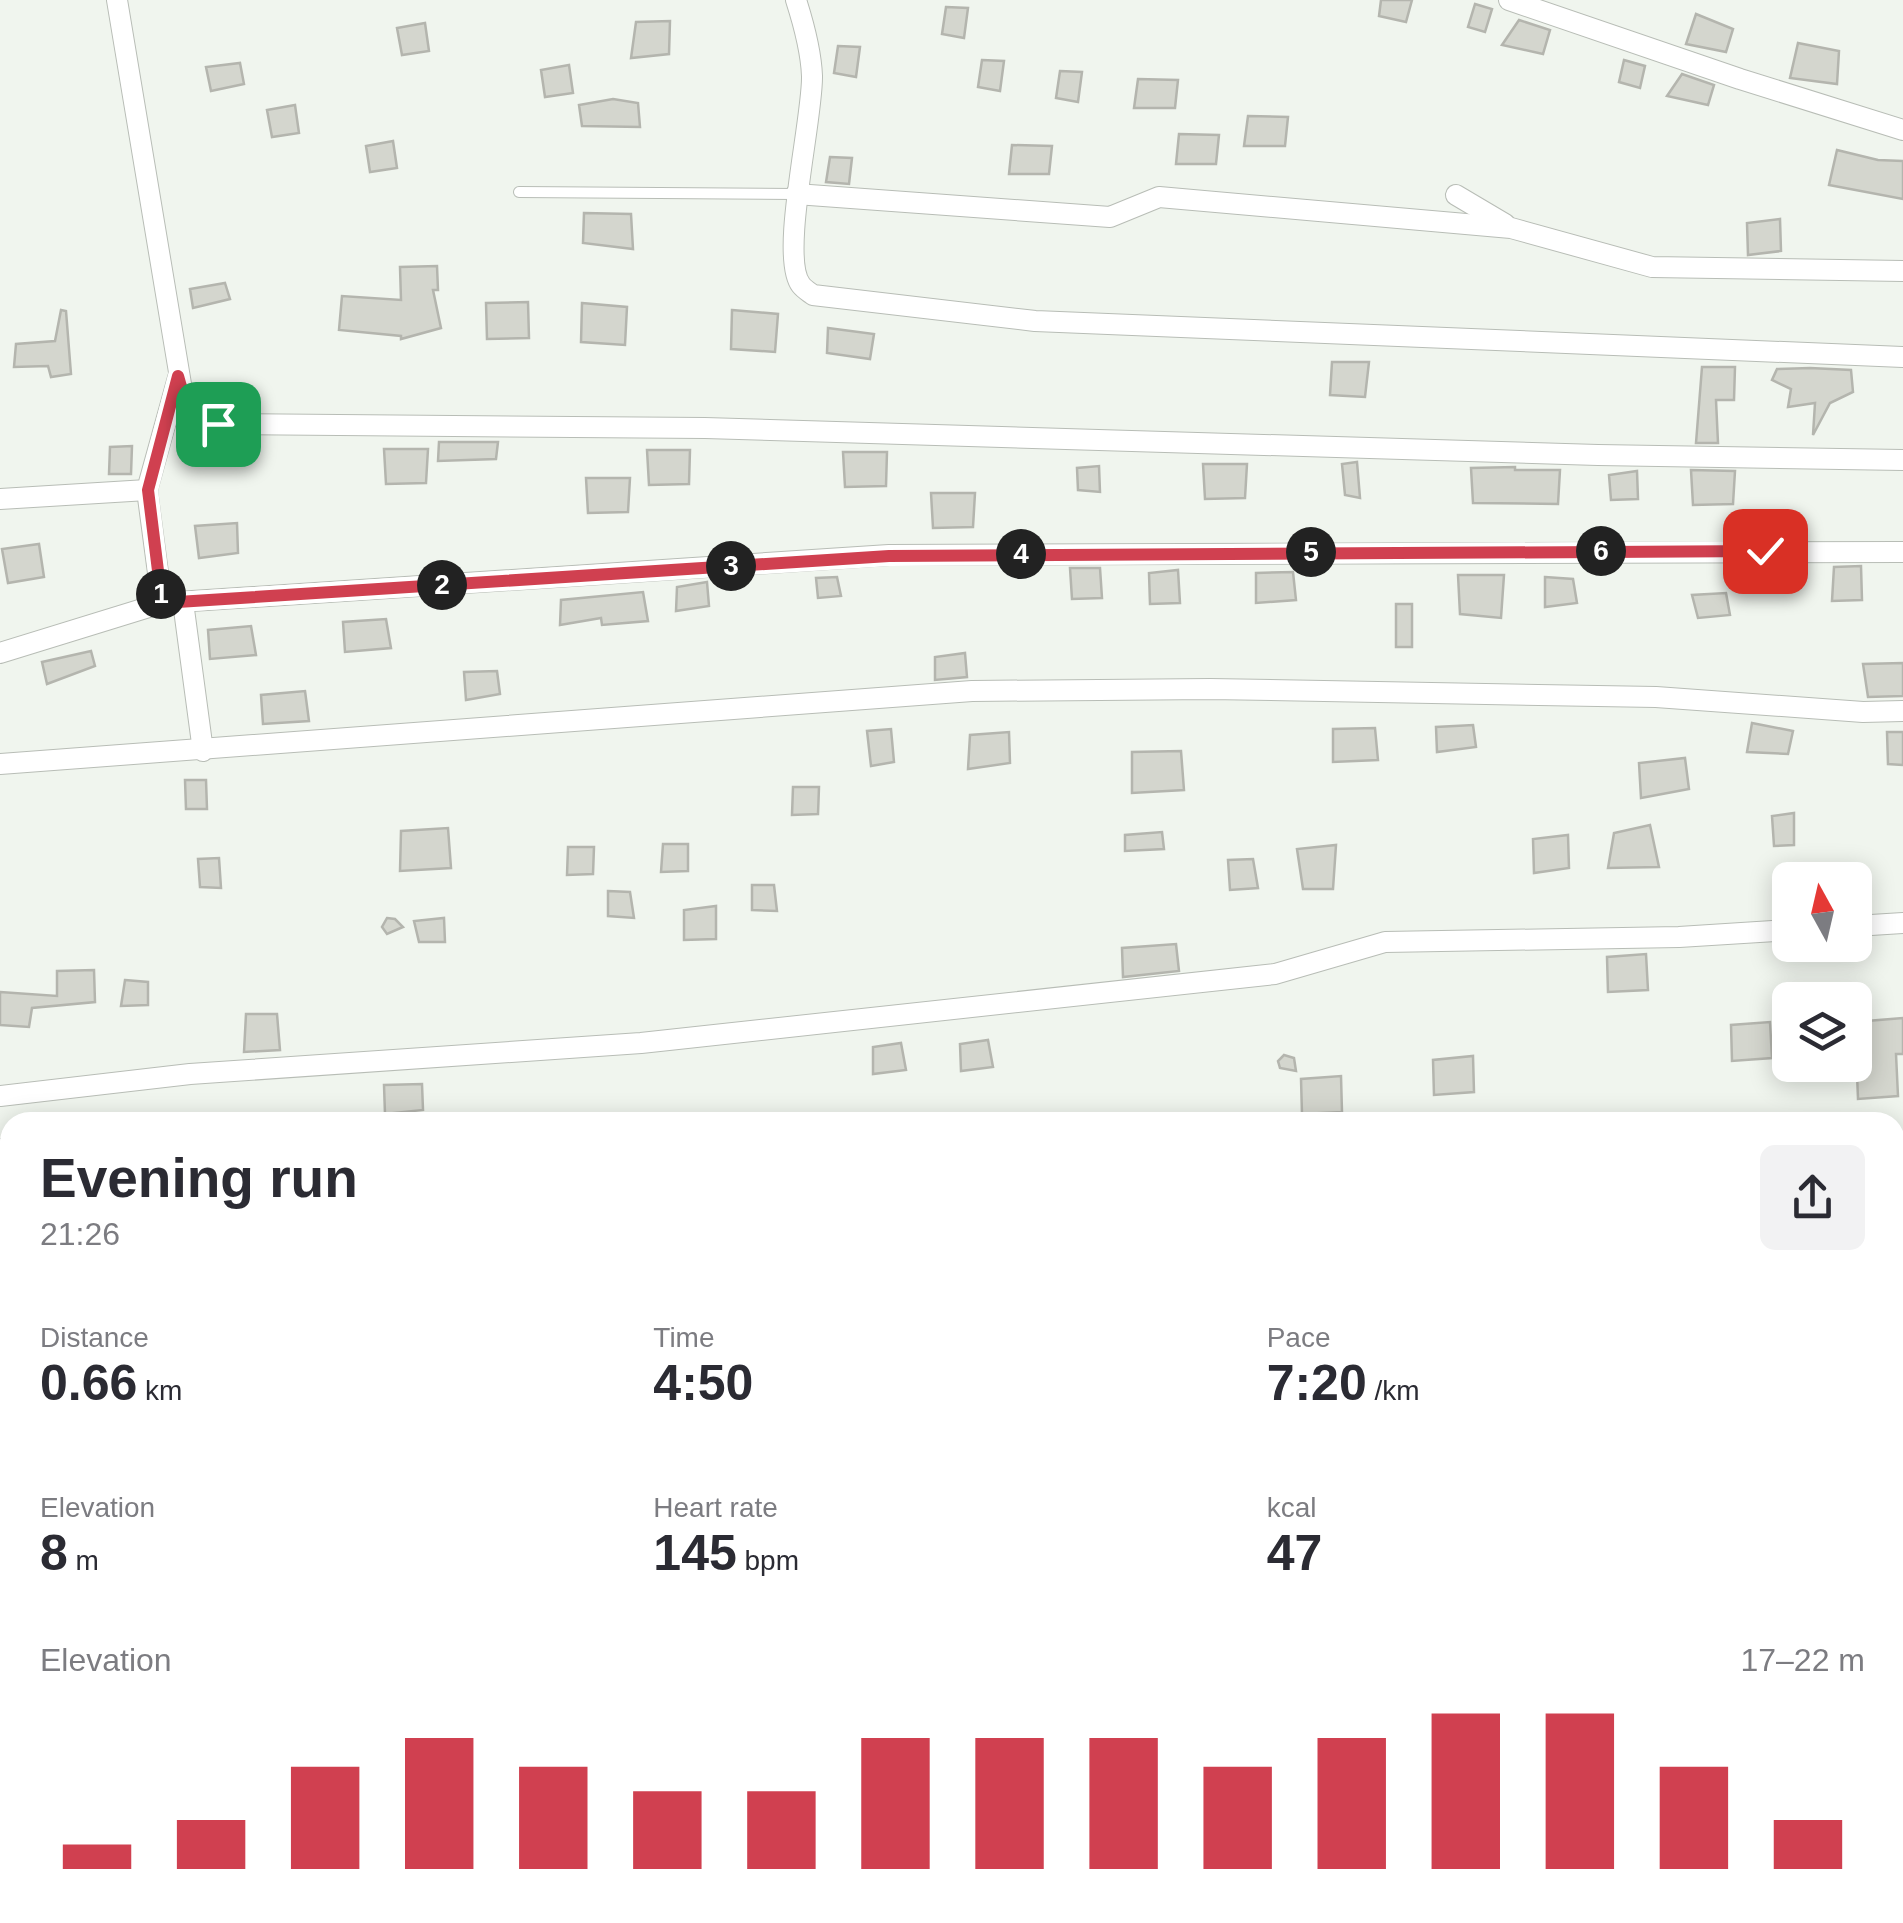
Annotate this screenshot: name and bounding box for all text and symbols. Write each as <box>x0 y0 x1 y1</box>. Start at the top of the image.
pin <box>176 382 261 467</box>
icon: arrive <box>191 397 246 452</box>
pin <box>1723 509 1808 594</box>
icon: check <box>1738 524 1793 579</box>
pin: 6 <box>1576 526 1626 576</box>
pin: 5 <box>1286 527 1336 577</box>
pin: 4 <box>996 529 1046 579</box>
text: 6 <box>1593 535 1609 566</box>
text: 5 <box>1303 536 1319 567</box>
text: 4 <box>1013 538 1029 569</box>
pin: 3 <box>706 541 756 591</box>
text: 3 <box>723 550 739 581</box>
pin: 2 <box>417 560 467 610</box>
pin: 1 <box>136 569 186 619</box>
text: 2 <box>434 569 450 600</box>
text: 1 <box>153 578 169 609</box>
north arrow <box>1772 862 1872 962</box>
map controls <box>1772 862 1872 1082</box>
button: layers <box>1772 982 1872 1082</box>
button: share <box>1760 1145 1865 1250</box>
text: Evening run <box>40 1147 358 1209</box>
text: 21:26 <box>40 1216 120 1252</box>
text: Distance <box>40 1322 149 1353</box>
text: Time <box>653 1322 715 1353</box>
text: Pace <box>1267 1322 1330 1353</box>
text: 0.66 <box>40 1355 137 1411</box>
text: 4:50 <box>653 1355 753 1411</box>
text: 7:20 <box>1267 1355 1367 1411</box>
text: km <box>137 1375 182 1406</box>
text: /km <box>1367 1375 1420 1406</box>
text: Elevation <box>40 1492 155 1523</box>
text: Heart rate <box>653 1492 778 1523</box>
text: kcal <box>1267 1492 1316 1523</box>
text: 8 <box>40 1525 68 1581</box>
text: 145 <box>653 1525 737 1581</box>
text: 47 <box>1267 1525 1322 1581</box>
text: m <box>68 1545 99 1576</box>
text: bpm <box>737 1545 799 1576</box>
text: Elevation <box>40 1642 172 1678</box>
text: 17–22 m <box>1740 1642 1865 1678</box>

